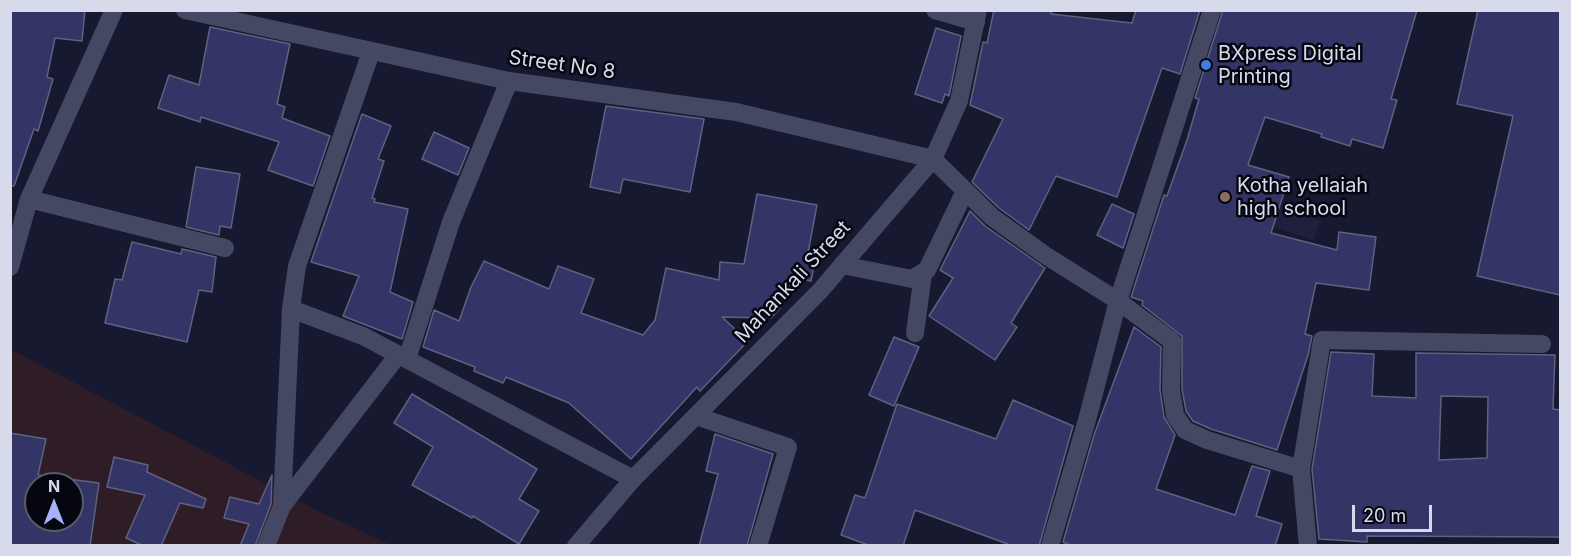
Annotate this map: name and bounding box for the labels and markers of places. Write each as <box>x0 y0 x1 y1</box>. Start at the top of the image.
place label: BXpress Digital Printing <box>1218 42 1362 89</box>
marker: BXpress Digital Printing <box>1199 58 1213 72</box>
place label: Kotha yellaiah high school <box>1237 174 1368 221</box>
marker: Kotha yellaiah high school <box>1218 190 1232 204</box>

